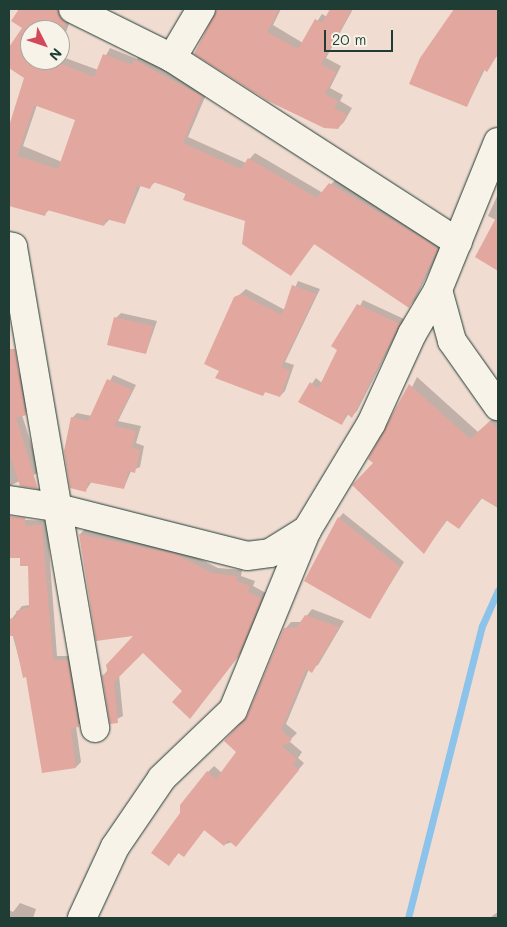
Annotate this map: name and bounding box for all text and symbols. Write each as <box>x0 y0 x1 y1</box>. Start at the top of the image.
north arrow <box>20 20 70 70</box>
scale bar <box>327 20 396 52</box>
text: 20 m <box>332 29 366 49</box>
text: N <box>45 44 67 65</box>

